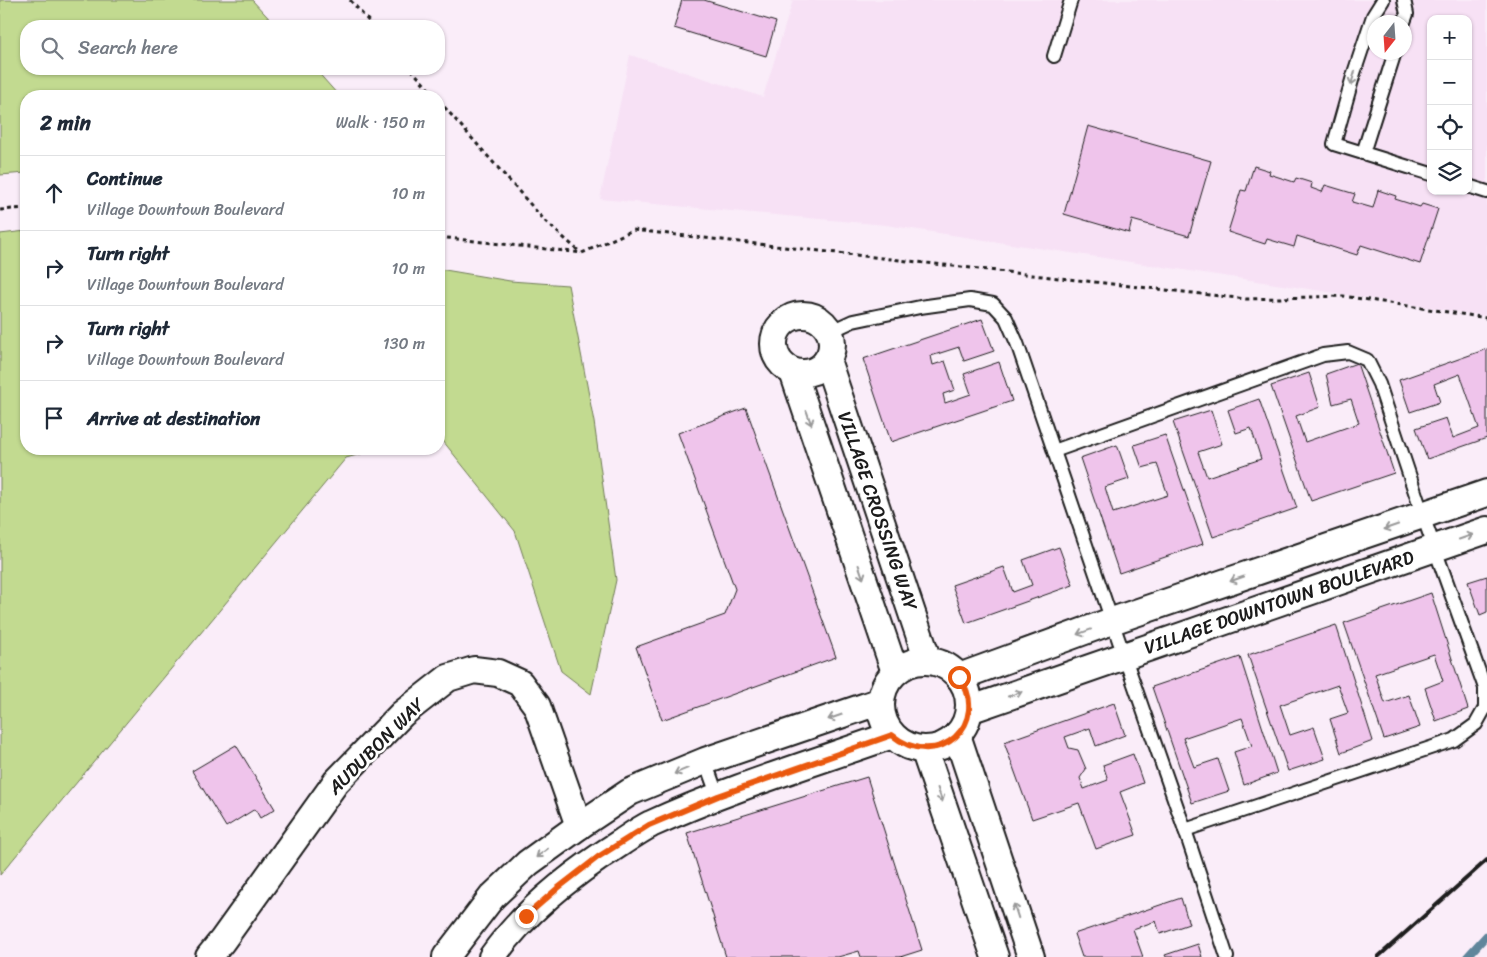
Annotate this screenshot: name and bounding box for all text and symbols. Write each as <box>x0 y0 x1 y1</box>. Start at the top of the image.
north arrow <box>1367 15 1412 60</box>
map controls <box>1427 15 1472 195</box>
button: + <box>1427 15 1472 60</box>
search box <box>20 20 445 75</box>
text: Search here <box>78 31 178 64</box>
icon: search <box>38 34 66 62</box>
button: − <box>1427 60 1472 105</box>
one-way arrow <box>1347 69 1357 85</box>
text: 2 min <box>40 104 91 142</box>
button: locate <box>1427 105 1472 150</box>
text: Walk · 150 m <box>336 108 425 137</box>
button: layers <box>1427 150 1472 195</box>
text: Continue <box>87 162 163 195</box>
icon: ahead <box>40 179 68 207</box>
text: 10 m <box>392 179 425 208</box>
text: Village Downtown Boulevard <box>87 195 284 224</box>
text: Turn right <box>87 237 169 270</box>
icon: right <box>40 254 68 282</box>
text: 10 m <box>392 254 425 283</box>
text: Village Downtown Boulevard <box>87 270 284 299</box>
text: Turn right <box>87 312 169 345</box>
icon: right <box>40 329 68 357</box>
text: 130 m <box>383 329 425 358</box>
text: Village Downtown Boulevard <box>87 345 284 374</box>
text: Arrive at destination <box>87 402 260 435</box>
icon: arrive <box>40 404 68 432</box>
street label: VILLAGE CROSSING WAY <box>828 407 928 616</box>
one-way arrow <box>805 410 814 425</box>
one-way arrow <box>1384 522 1400 532</box>
one-way arrow <box>1458 532 1474 542</box>
street label: VILLAGE DOWNTOWN BOULEVARD <box>1139 540 1419 664</box>
one-way arrow <box>857 563 866 579</box>
one-way arrow <box>1230 575 1246 584</box>
one-way arrow <box>1076 627 1092 637</box>
route start <box>948 666 971 689</box>
street label: AUDUBON WAY <box>319 688 434 803</box>
one-way arrow <box>1007 689 1022 698</box>
one-way arrow <box>827 713 843 722</box>
one-way arrow <box>674 766 689 776</box>
one-way arrow <box>936 787 945 803</box>
one-way arrow <box>535 848 549 858</box>
one-way arrow <box>1010 903 1020 919</box>
route end <box>515 905 538 928</box>

